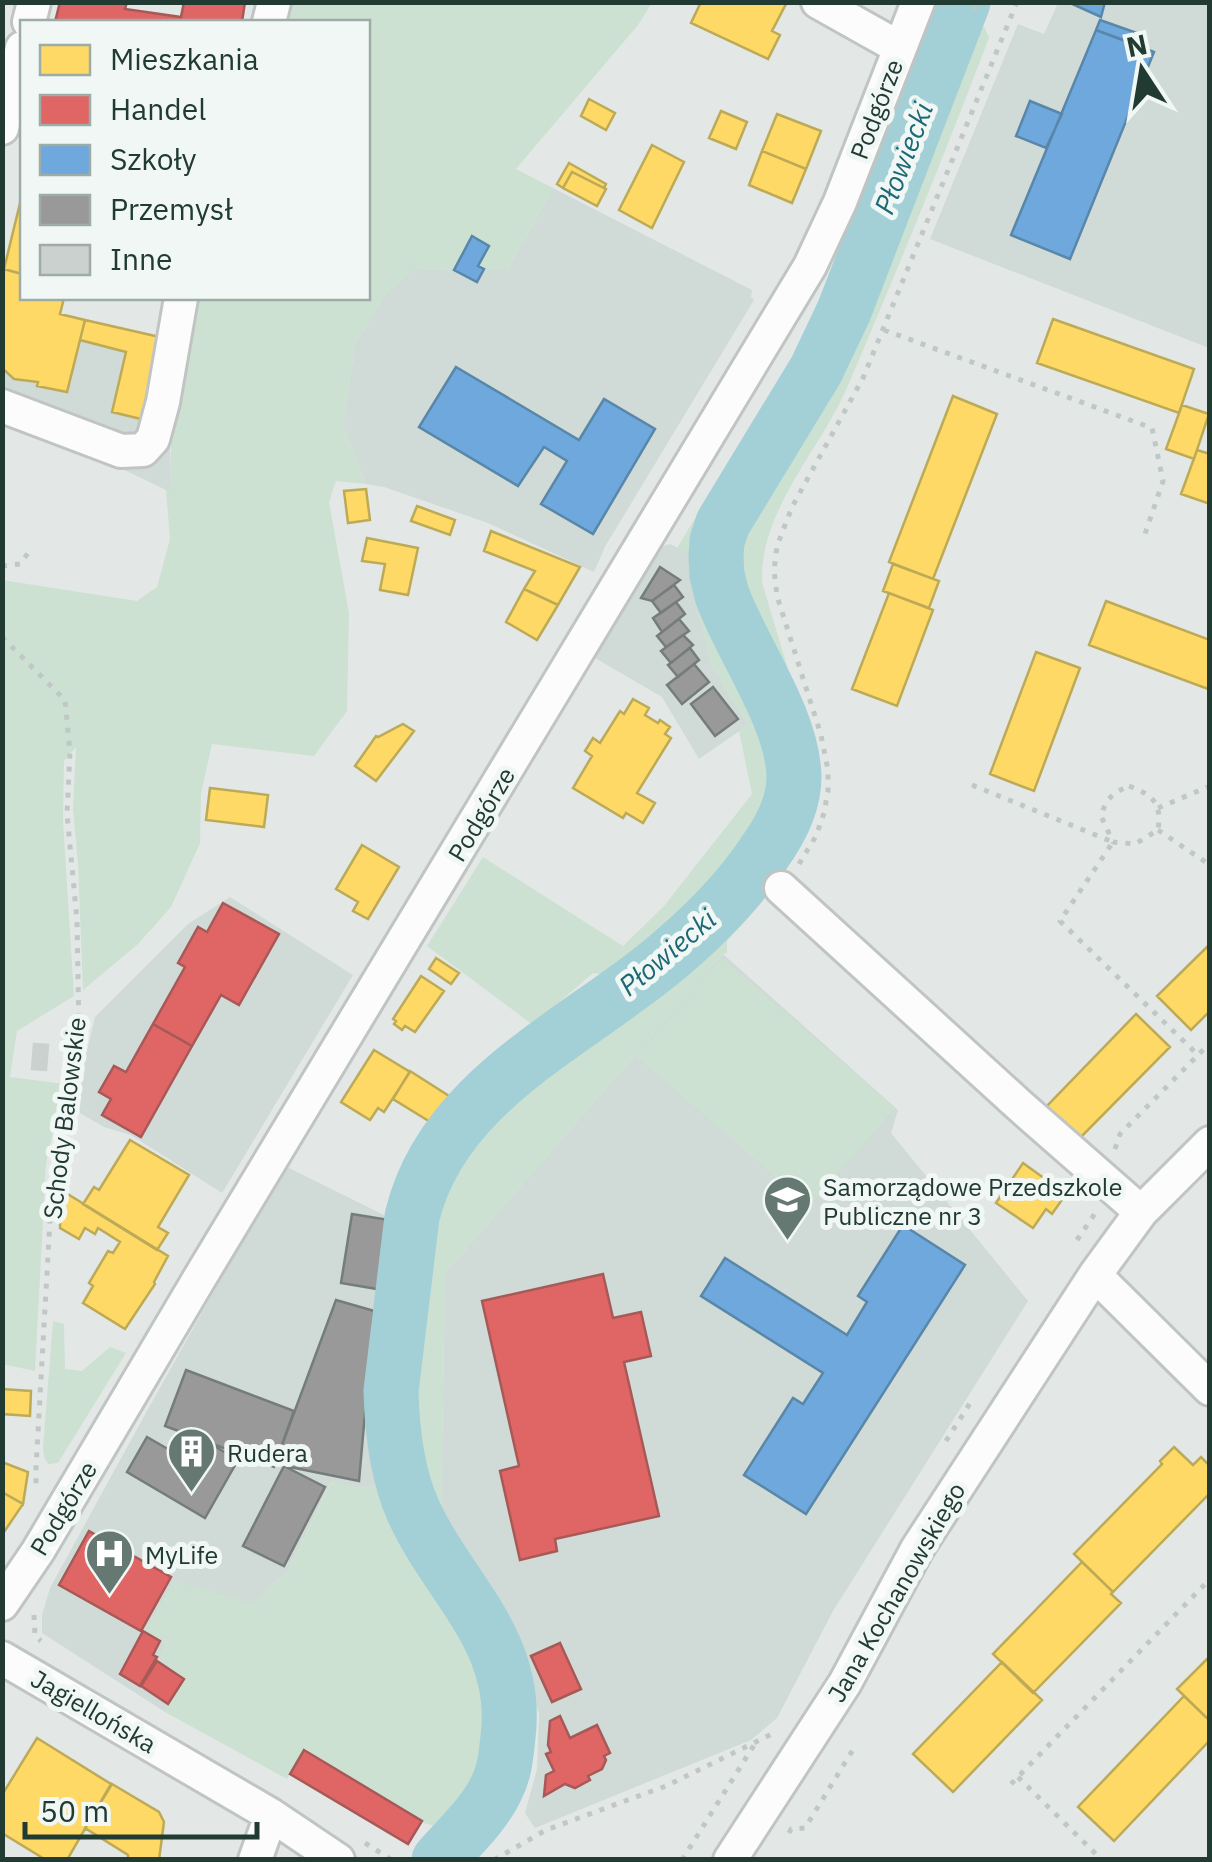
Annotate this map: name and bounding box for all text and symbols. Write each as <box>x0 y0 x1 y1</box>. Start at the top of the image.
legend <box>20 20 370 300</box>
north arrow <box>1092 20 1192 120</box>
text: N <box>1123 25 1150 65</box>
text: Mieszkania <box>110 39 259 78</box>
street label: Podgórze <box>842 54 910 164</box>
text: Handel <box>110 89 206 128</box>
water label: Płowiecki <box>865 96 941 219</box>
text: Szkoły <box>110 139 196 178</box>
text: Przemysł <box>110 189 233 228</box>
text: Inne <box>110 239 173 278</box>
street label: Podgórze <box>440 761 522 867</box>
water label: Płowiecki <box>610 900 724 1004</box>
street label: Schody Balowskie <box>35 1015 93 1221</box>
place label: Samorządowe Przedszkole Publiczne nr 3 <box>823 1170 1122 1232</box>
school or university icon: Samorządowe Przedszkole Publiczne nr 3 <box>762 1174 814 1242</box>
building icon: Rudera <box>166 1426 218 1494</box>
place label: Rudera <box>227 1436 308 1469</box>
street label: Podgórze <box>22 1455 104 1561</box>
street label: Jana Kochanowskiego <box>820 1476 972 1708</box>
hospital icon: MyLife <box>84 1528 136 1596</box>
place label: MyLife <box>145 1538 218 1571</box>
street label: Jagiellońska <box>25 1662 163 1760</box>
scale bar <box>25 1777 258 1839</box>
text: 50 m <box>40 1791 109 1830</box>

